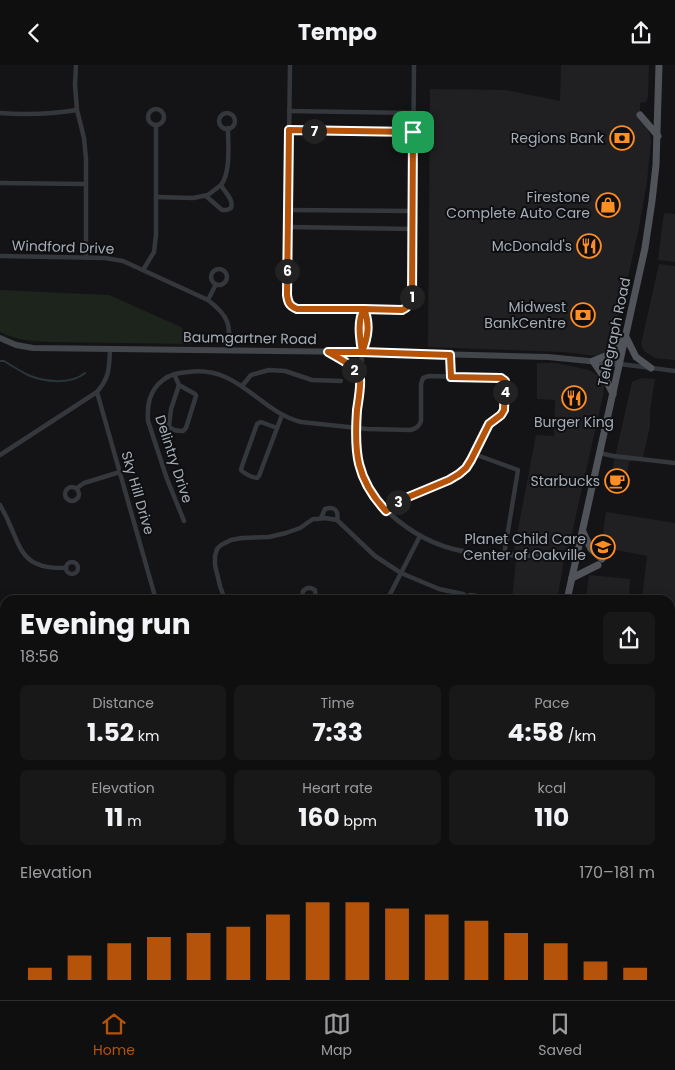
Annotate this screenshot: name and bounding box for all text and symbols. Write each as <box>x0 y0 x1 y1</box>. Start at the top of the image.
text: Tempo <box>298 17 377 48</box>
icon: back <box>20 19 48 47</box>
icon: share <box>627 19 655 47</box>
pin <box>392 111 434 153</box>
icon: arrive <box>399 118 427 146</box>
pin: 7 <box>302 119 326 143</box>
text: 7 <box>311 121 318 141</box>
bank icon: Regions Bank <box>609 125 635 151</box>
place label: Regions Bank <box>511 128 605 148</box>
place label: Firestone Complete Auto Care <box>446 187 590 223</box>
shop icon: Firestone Complete Auto Care <box>595 192 621 218</box>
restaurant icon: McDonald's <box>576 233 602 259</box>
street label: Windford Drive <box>11 235 115 259</box>
place label: McDonald's <box>492 236 572 256</box>
pin: 6 <box>274 259 300 283</box>
text: 6 <box>283 261 292 281</box>
street label: Telegraph Road <box>593 276 635 388</box>
pin: 1 <box>400 285 424 309</box>
text: 1 <box>410 287 415 307</box>
place label: Midwest BankCentre <box>484 297 566 333</box>
bank icon: Midwest BankCentre <box>570 302 596 328</box>
street label: Baumgartner Road <box>183 327 317 349</box>
pin: 2 <box>342 357 366 383</box>
text: 2 <box>351 360 359 380</box>
pin: 4 <box>492 379 518 405</box>
text: 4 <box>501 382 510 402</box>
restaurant icon: Burger King <box>561 385 587 411</box>
street label: Delintry Drive <box>150 412 198 506</box>
place label: Burger King <box>534 412 614 432</box>
street label: Sky Hill Drive <box>117 449 160 537</box>
cafe icon: Starbucks <box>604 468 630 494</box>
place label: Starbucks <box>531 471 600 491</box>
pin: 3 <box>386 489 410 515</box>
text: 3 <box>394 492 403 512</box>
place label: Planet Child Care Center of Oakville <box>463 529 586 565</box>
school or university icon: Planet Child Care Center of Oakville <box>590 534 616 560</box>
text: Evening run <box>20 605 191 644</box>
button: share <box>603 612 655 664</box>
text: 18:56 <box>20 645 59 668</box>
text: Distance <box>92 693 154 713</box>
text: Time <box>320 693 355 713</box>
text: Pace <box>534 693 569 713</box>
text: 1.52 <box>87 715 134 750</box>
text: 7:33 <box>312 715 363 750</box>
text: 4:58 <box>508 715 564 750</box>
text: km <box>134 726 159 746</box>
text: /km <box>564 726 596 746</box>
text: Elevation <box>92 778 155 798</box>
text: Heart rate <box>302 778 373 798</box>
text: kcal <box>538 778 566 798</box>
text: 11 <box>105 800 123 835</box>
text: 160 <box>298 800 340 835</box>
text: 110 <box>534 800 569 835</box>
text: m <box>123 811 142 831</box>
text: bpm <box>340 811 377 831</box>
text: Elevation <box>20 861 92 884</box>
text: 170–181 m <box>579 861 655 884</box>
tab: Home <box>93 1010 135 1061</box>
tab: Map <box>321 1010 352 1061</box>
tab: Saved <box>538 1010 582 1061</box>

